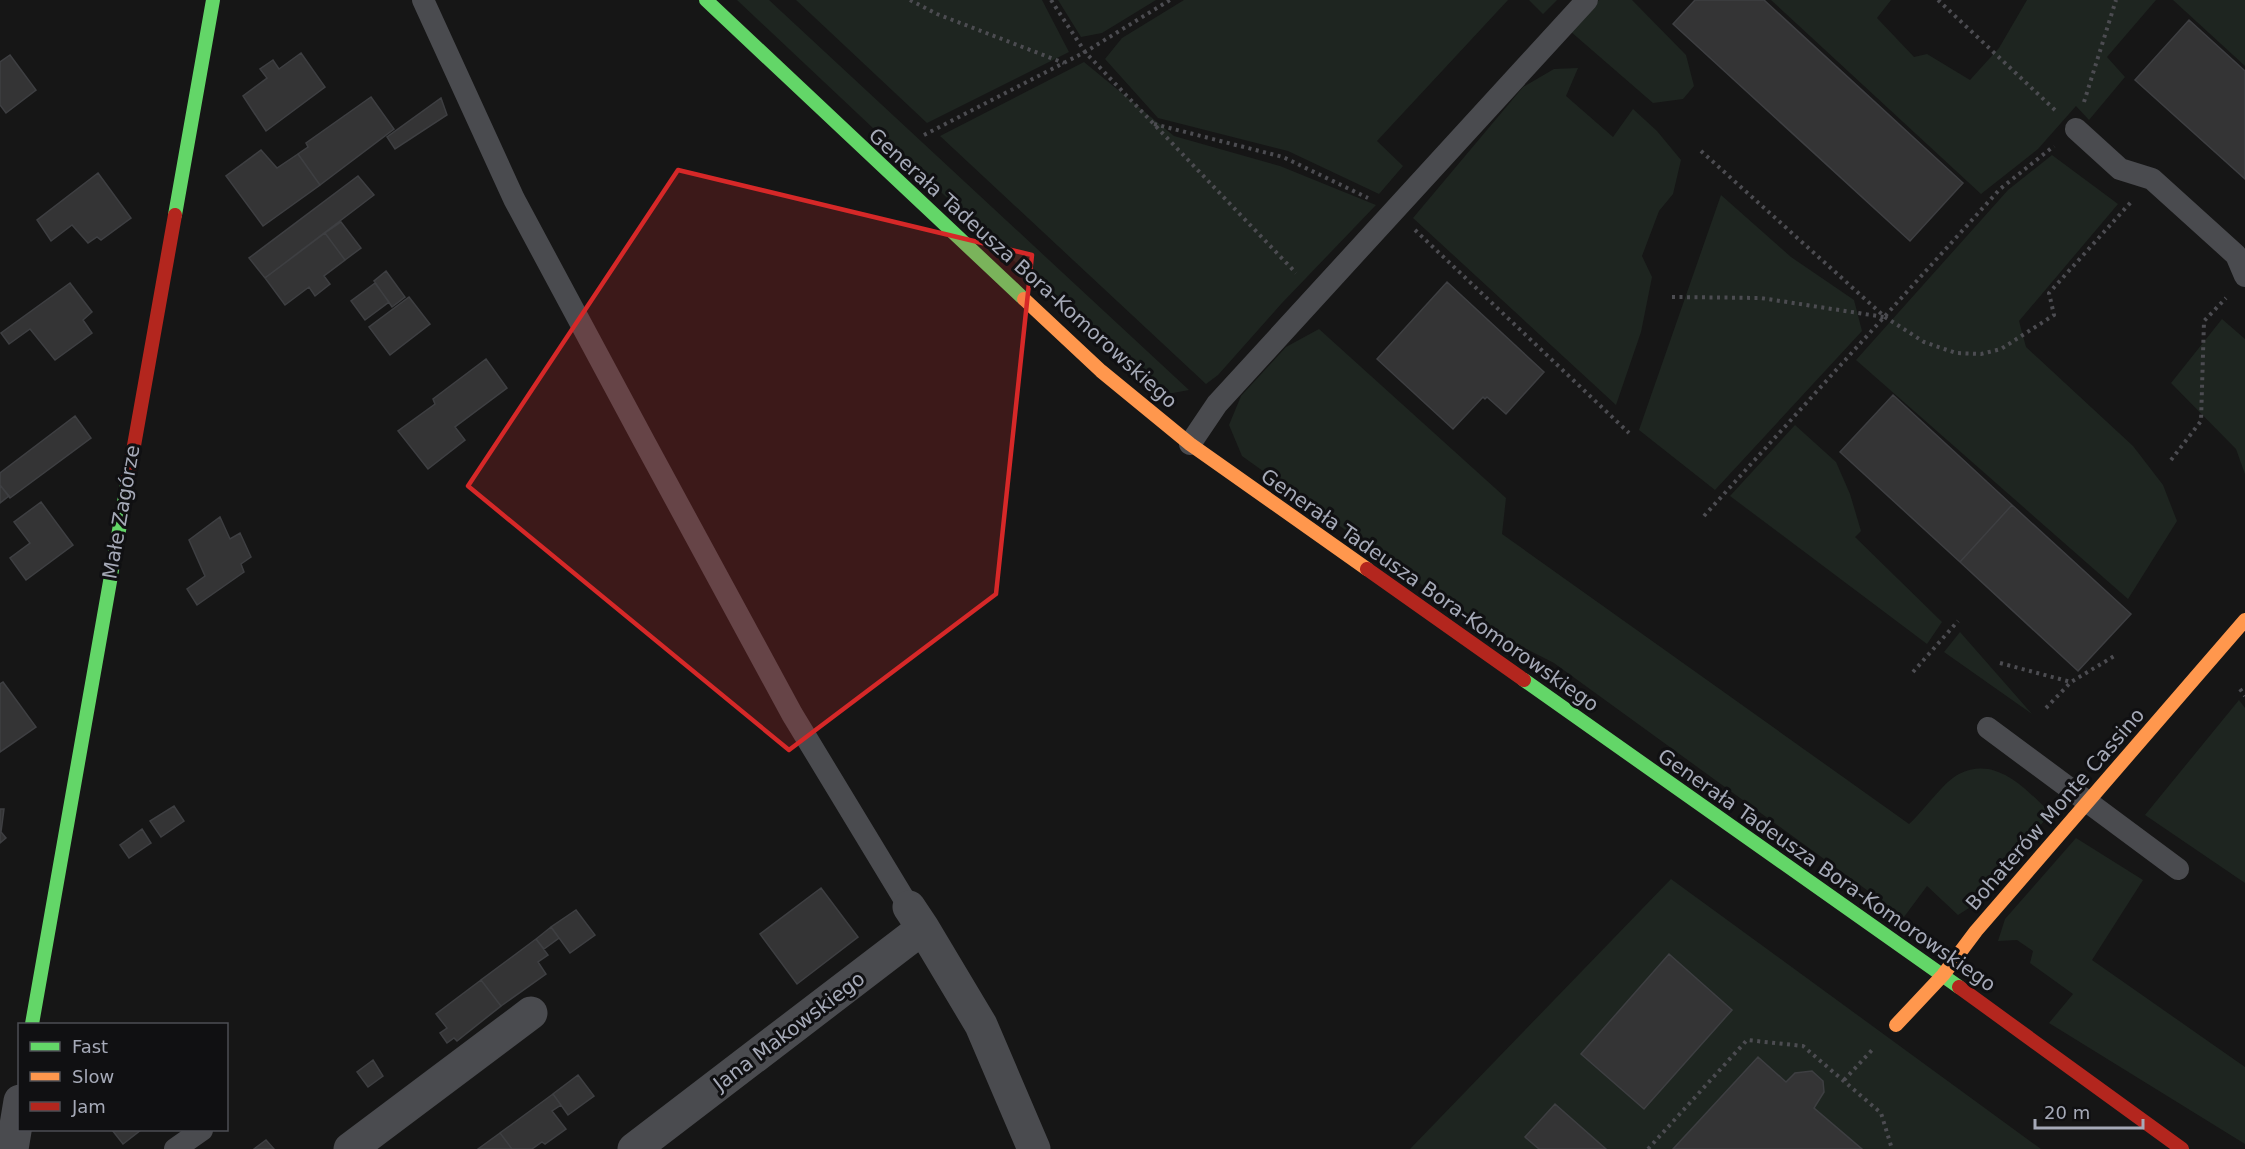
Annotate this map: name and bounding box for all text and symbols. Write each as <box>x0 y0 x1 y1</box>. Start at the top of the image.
street label: Generała Tadeusza Bora-Komorowskiego <box>864 123 1182 413</box>
street label: Małe Zagórze <box>97 443 145 581</box>
street label: Generała Tadeusza Bora-Komorowskiego <box>1256 463 1604 717</box>
street label: Bohaterów Monte Cassino <box>1961 703 2149 915</box>
street label: Generała Tadeusza Bora-Komorowskiego <box>1653 743 2001 997</box>
street label: Jana Makowskiego <box>707 966 869 1097</box>
legend <box>18 1023 228 1131</box>
text: Fast <box>72 1036 108 1057</box>
text: Slow <box>72 1066 114 1087</box>
scale bar <box>2035 1092 2143 1130</box>
text: Jam <box>71 1096 106 1117</box>
text: 20 m <box>2044 1102 2090 1123</box>

